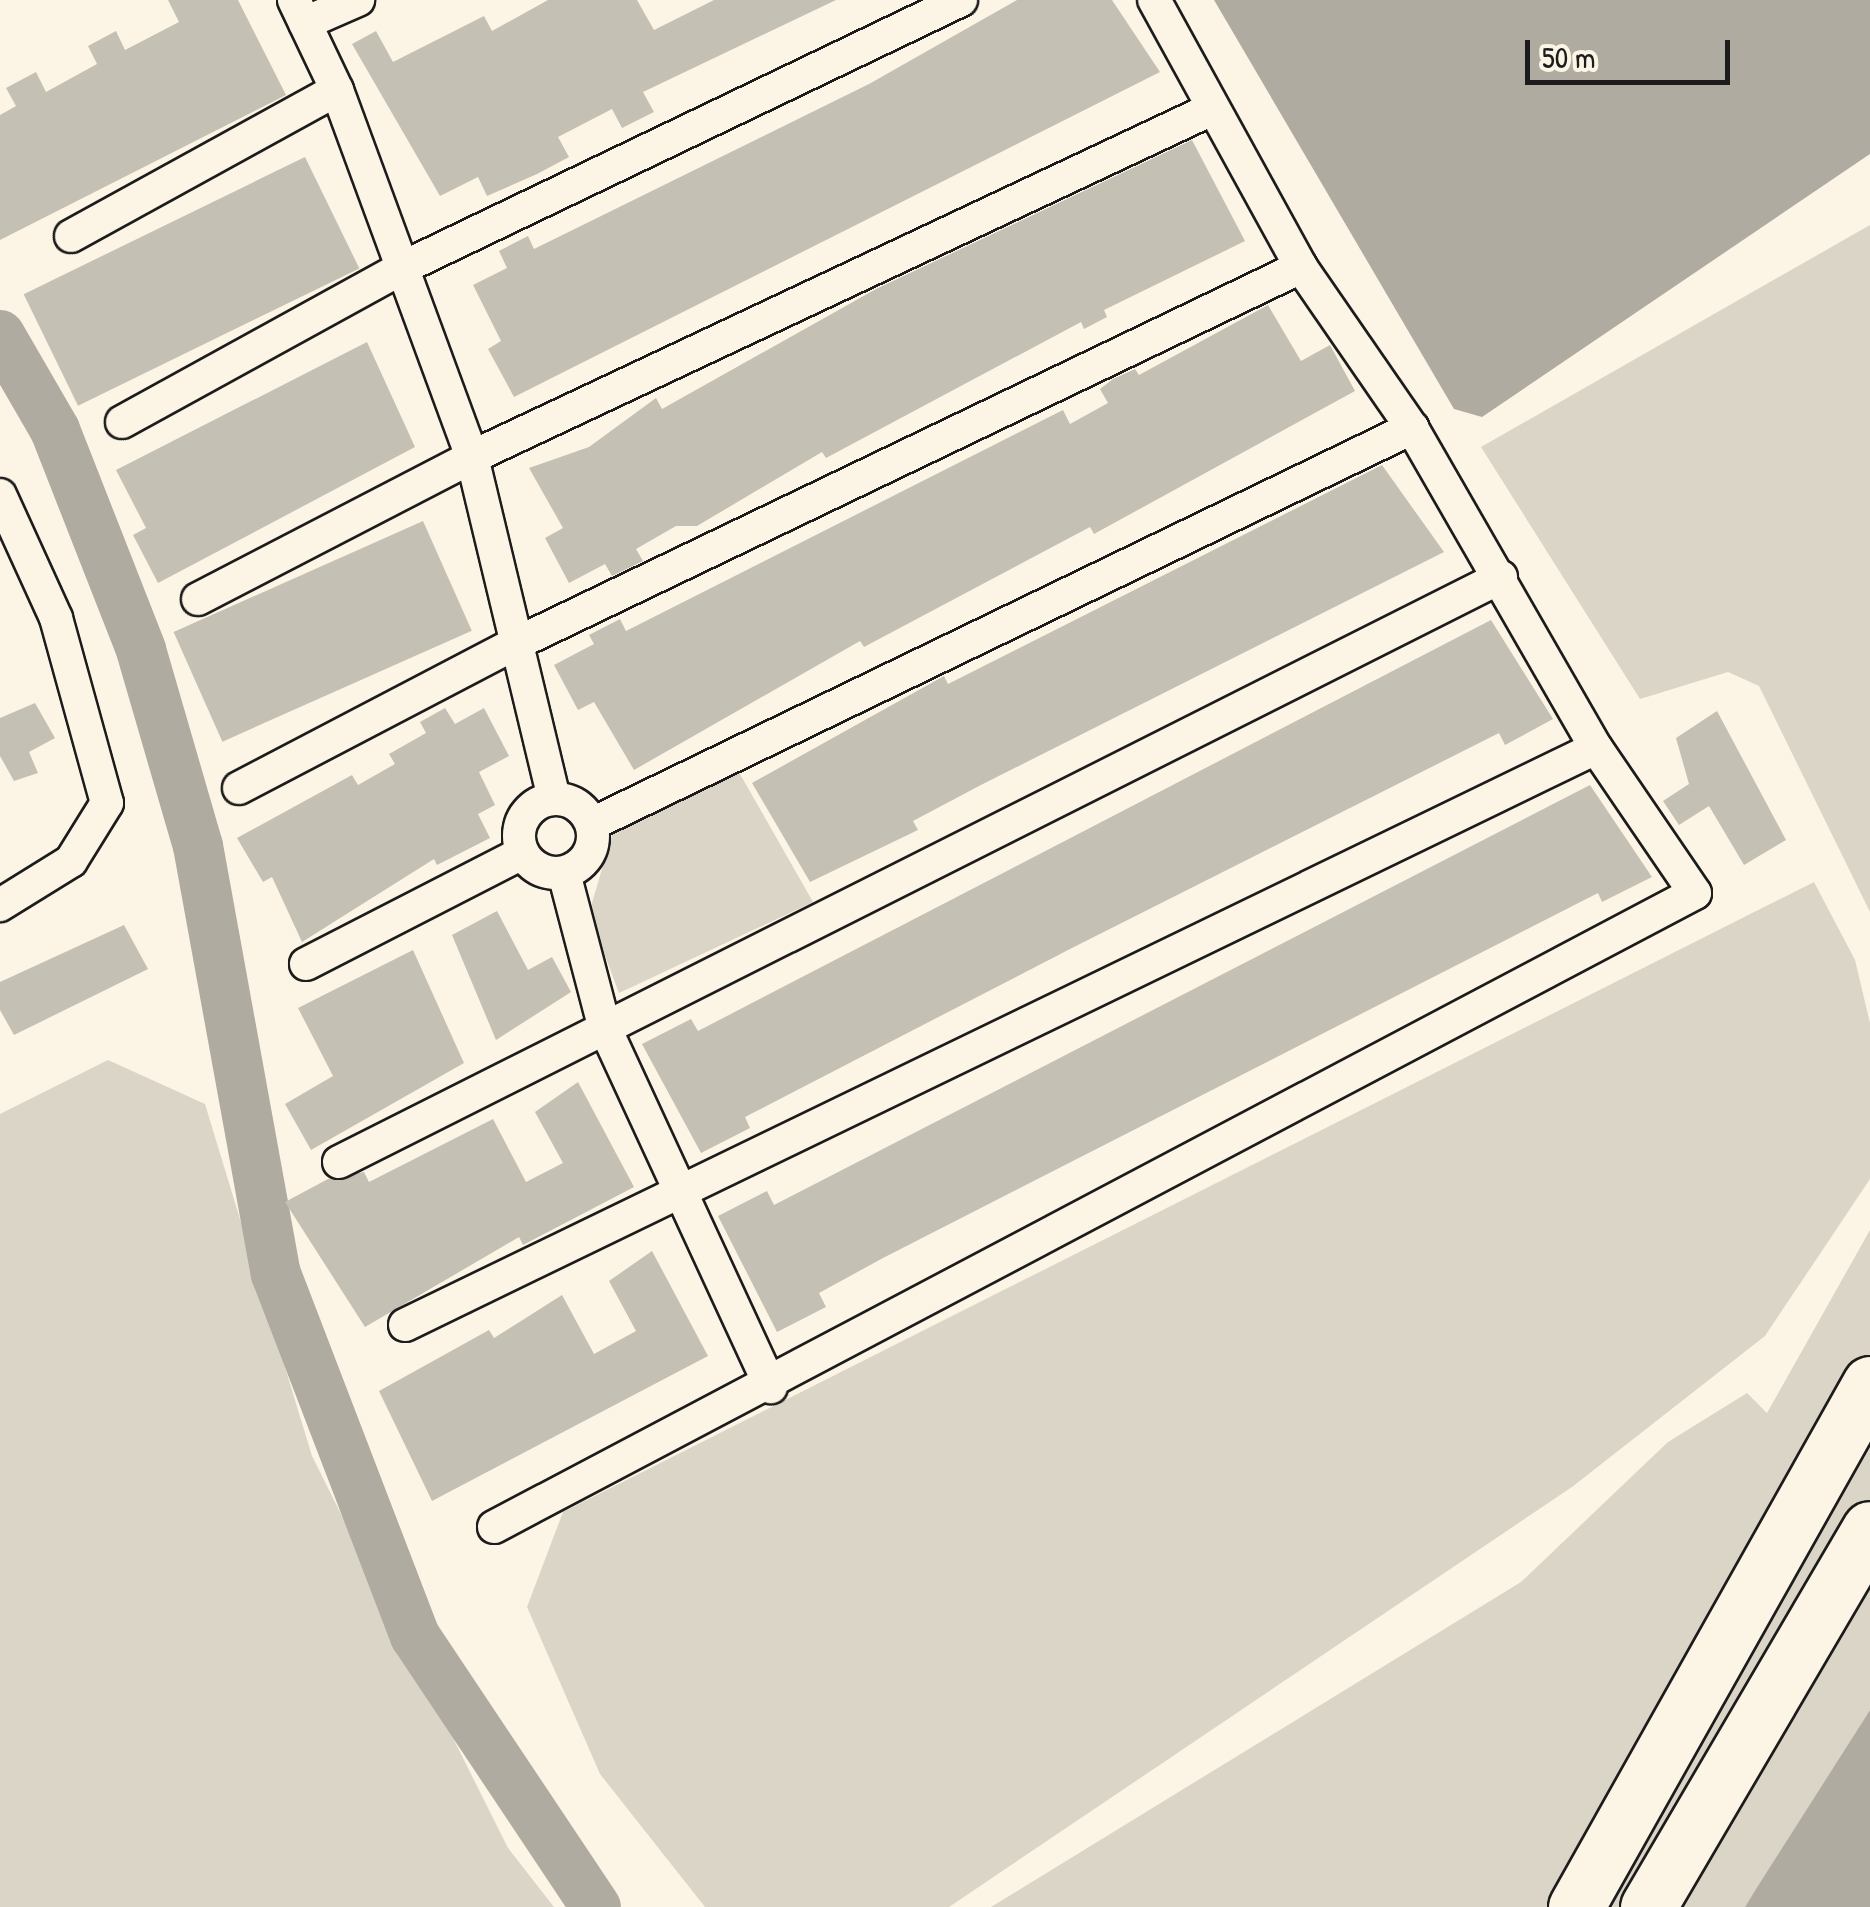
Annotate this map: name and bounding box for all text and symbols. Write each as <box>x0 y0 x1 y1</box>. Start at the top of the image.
scale bar <box>1530 20 1735 82</box>
text: 50 m <box>1542 37 1595 77</box>

